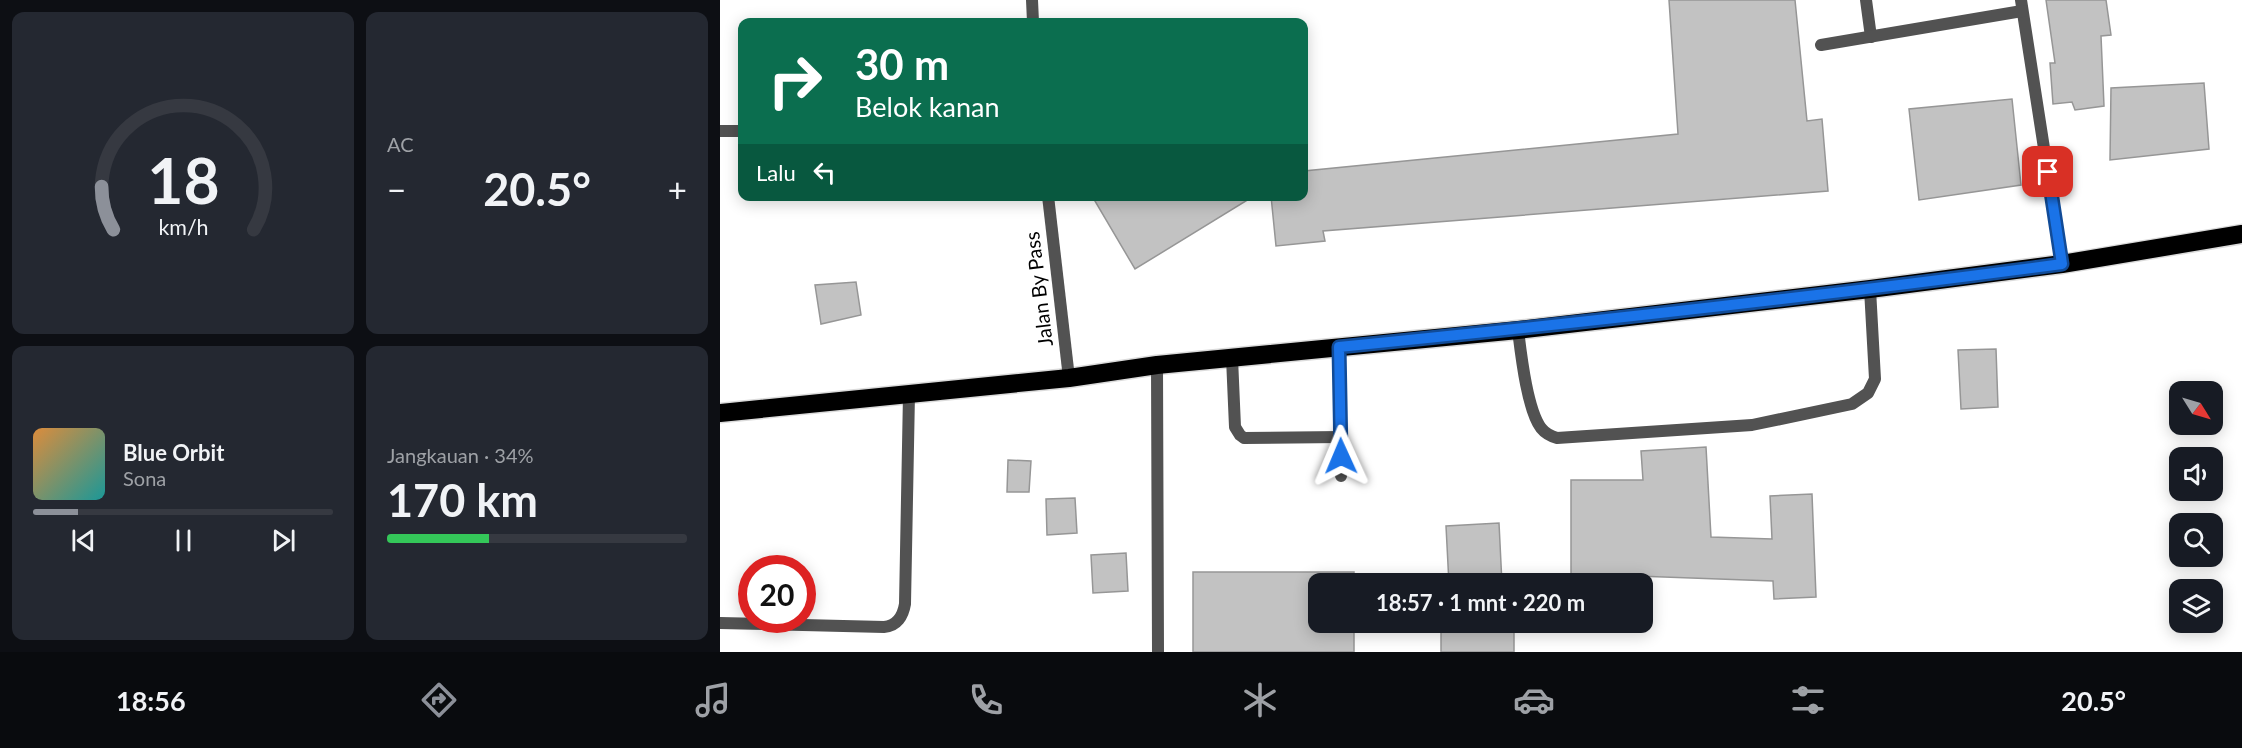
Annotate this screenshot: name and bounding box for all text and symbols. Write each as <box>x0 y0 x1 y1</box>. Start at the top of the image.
text: 30 m <box>855 39 949 89</box>
icon: right <box>756 42 834 120</box>
text: Belok kanan <box>855 90 1000 123</box>
text: AC <box>387 132 414 156</box>
text: 18 <box>147 142 219 217</box>
pin <box>2022 146 2073 197</box>
icon: arrive <box>2031 155 2064 188</box>
icon: left <box>808 156 841 189</box>
text: Lalu <box>756 159 796 186</box>
text: 20.5° <box>483 162 591 216</box>
text: − <box>387 169 406 209</box>
text: + <box>668 169 687 209</box>
text: km/h <box>158 214 208 240</box>
street label: Jalan By Pass <box>1019 230 1057 348</box>
north arrow <box>2169 381 2223 435</box>
map controls <box>2169 381 2223 633</box>
position arrow <box>1309 424 1373 488</box>
text: Blue Orbit <box>123 439 224 466</box>
text: Jangkauan · 34% <box>387 443 534 467</box>
button: sound <box>2169 447 2223 501</box>
text: Sona <box>123 466 166 490</box>
text: 170 km <box>387 473 538 527</box>
button: search <box>2169 513 2223 567</box>
icon: previous <box>67 524 100 557</box>
icon: pause <box>167 524 200 557</box>
icon: next <box>267 524 300 557</box>
speed limit sign: 20 <box>738 555 816 633</box>
button: layers <box>2169 579 2223 633</box>
text: 18:57 · 1 mnt · 220 m <box>1376 589 1585 616</box>
icon: directions <box>418 679 460 721</box>
icon: music <box>692 679 734 721</box>
icon: phone <box>965 679 1007 721</box>
icon: climate <box>1239 679 1281 721</box>
icon: car <box>1513 679 1555 721</box>
icon: filters <box>1787 679 1829 721</box>
text: 18:56 <box>116 684 186 717</box>
text: 20.5° <box>2061 684 2126 717</box>

